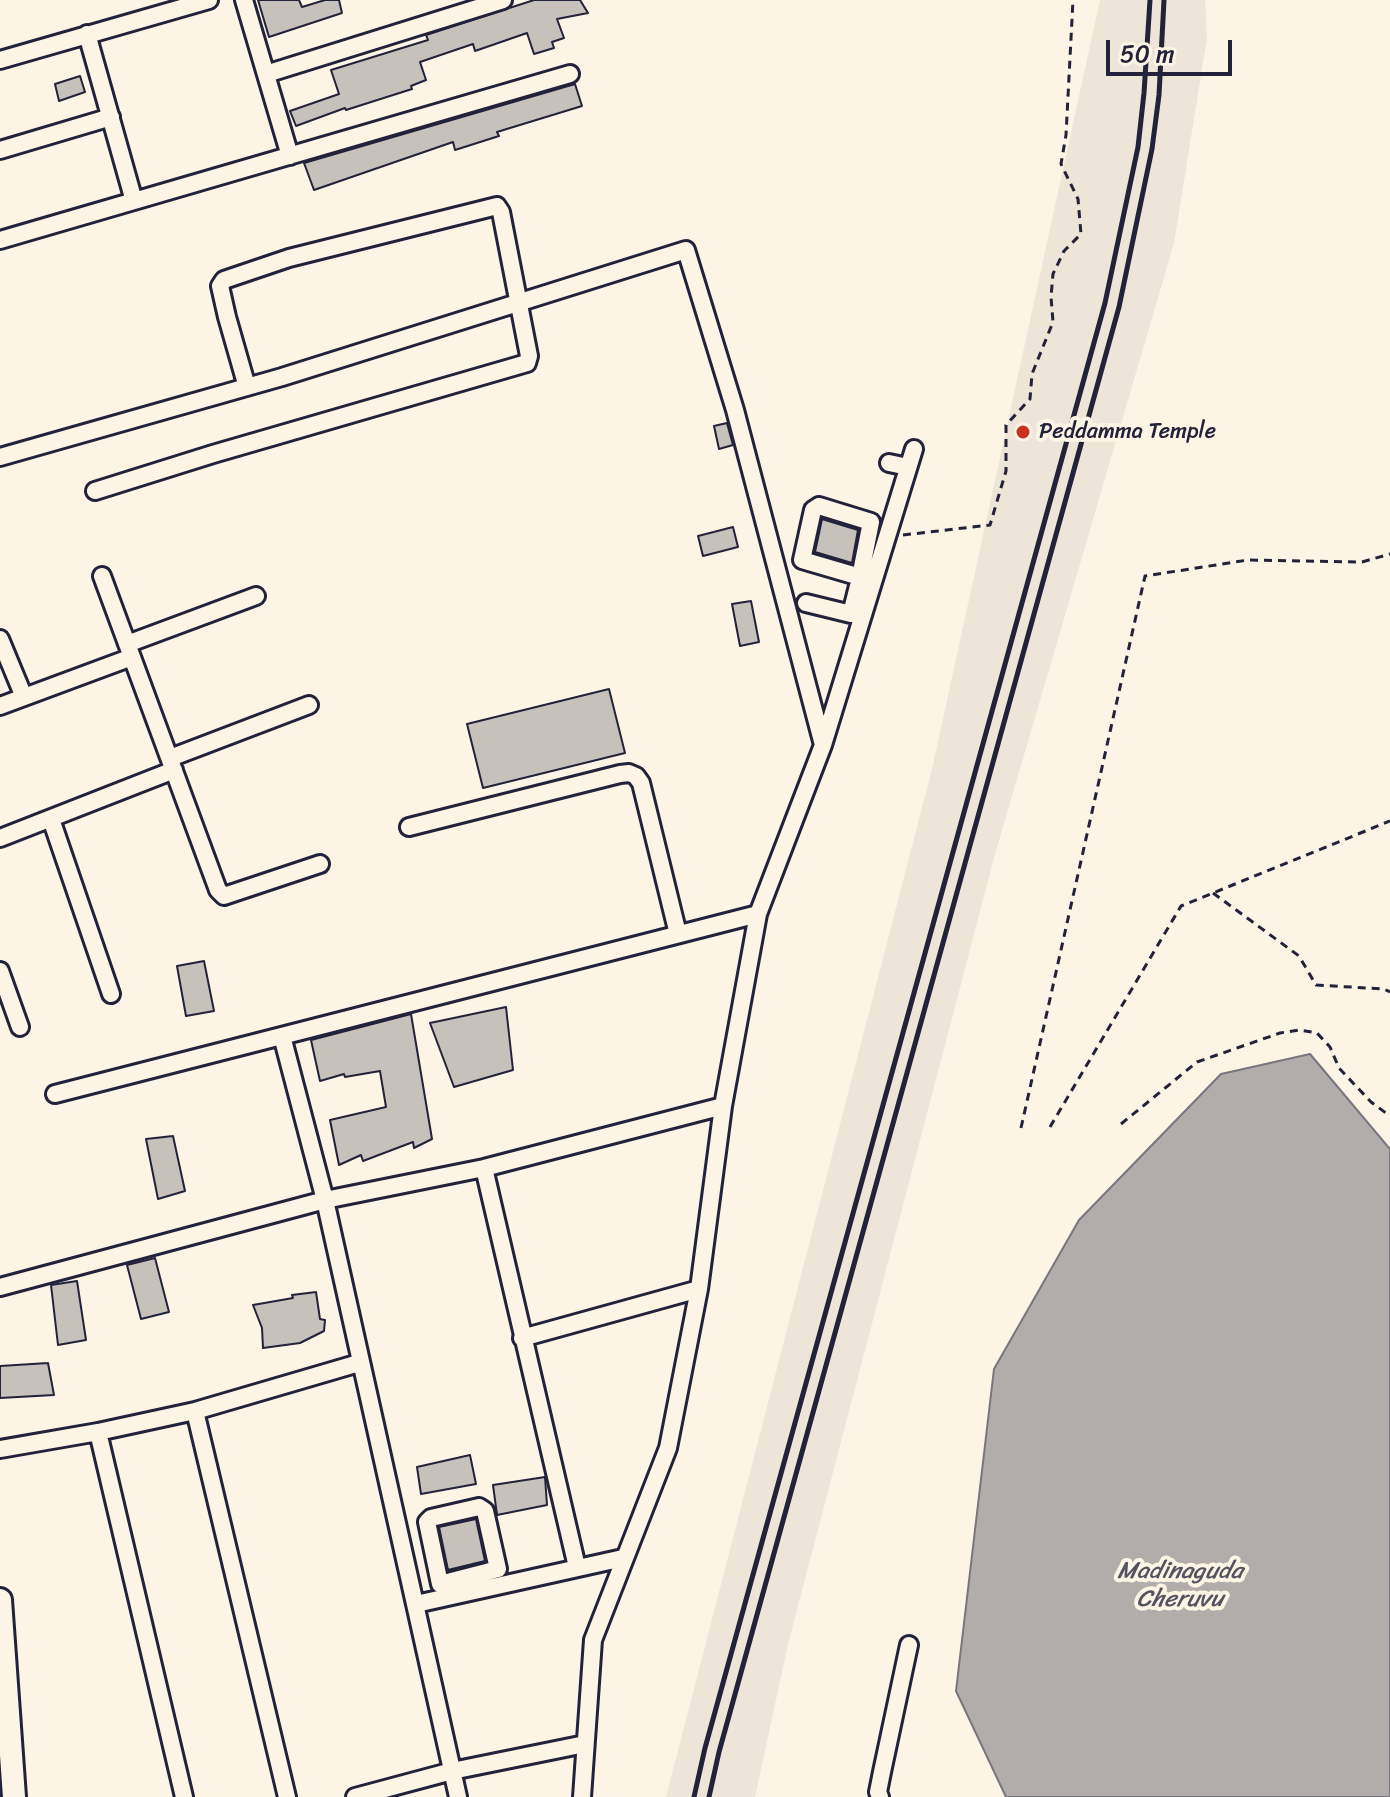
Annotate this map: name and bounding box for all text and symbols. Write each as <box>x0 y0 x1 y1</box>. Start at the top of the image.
scale bar <box>1110 24 1236 74</box>
text: 50 m <box>1120 33 1175 75</box>
place label: Peddamma Temple <box>1039 419 1216 445</box>
marker: Peddamma Temple <box>1014 423 1032 441</box>
water label: Madinaguda Cheruvu <box>1117 1558 1243 1614</box>

